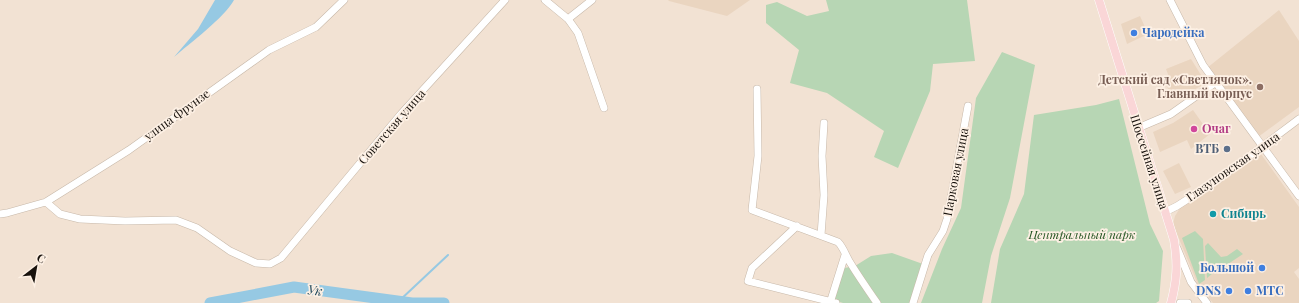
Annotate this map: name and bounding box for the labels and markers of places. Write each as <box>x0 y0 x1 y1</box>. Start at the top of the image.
place label: Чародейка <box>1142 24 1205 40</box>
marker: Чародейка <box>1129 28 1139 38</box>
place label: Детский сад «Светлячок». Главный корпус <box>1098 71 1252 101</box>
marker: Детский сад «Светлячок». Главный корпус <box>1255 82 1265 92</box>
place label: Очаг <box>1202 120 1231 136</box>
marker: Очаг <box>1189 124 1199 134</box>
place label: ВТБ <box>1195 140 1219 156</box>
marker: ВТБ <box>1222 144 1232 154</box>
place label: Сибирь <box>1221 205 1266 221</box>
marker: Сибирь <box>1208 209 1218 219</box>
place label: Большой <box>1200 259 1254 275</box>
marker: Большой <box>1257 263 1267 273</box>
place label: DNS <box>1196 282 1221 298</box>
place label: МТС <box>1256 282 1284 298</box>
marker: DNS <box>1224 286 1234 296</box>
marker: МТС <box>1243 286 1253 296</box>

